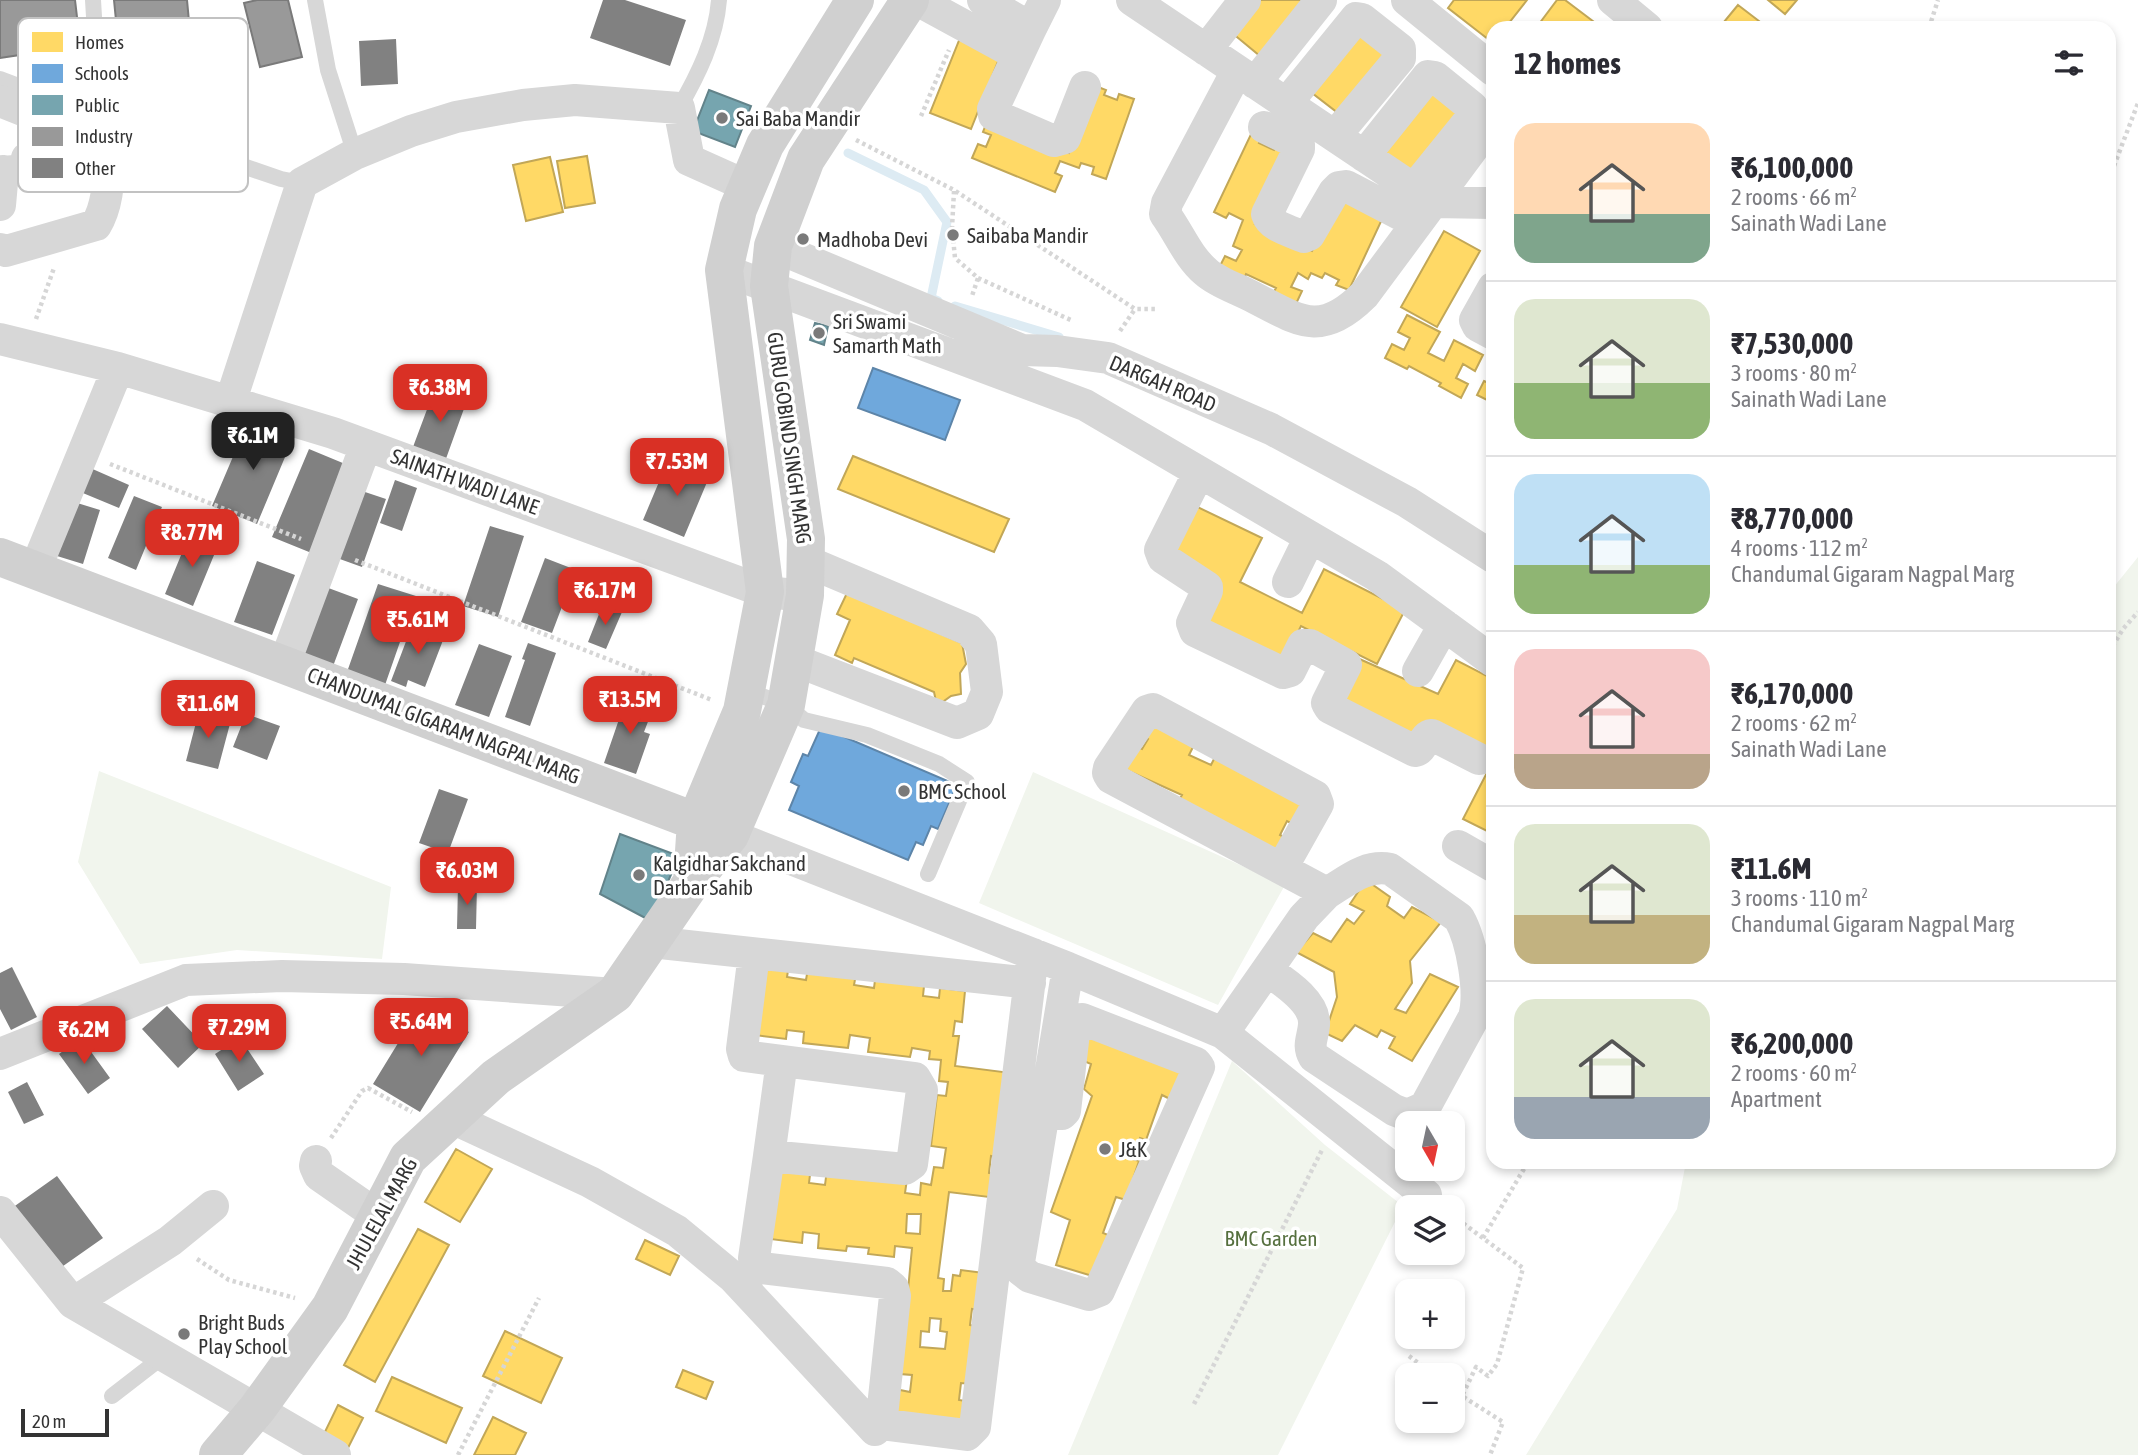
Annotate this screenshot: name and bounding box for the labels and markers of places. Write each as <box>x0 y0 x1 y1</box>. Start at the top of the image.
place label: Sai Baba Mandir <box>736 106 860 130</box>
marker: Sai Baba Mandir <box>714 110 730 126</box>
place label: Saibaba Mandir <box>967 223 1089 247</box>
place label: Madhoba Devi <box>817 227 928 251</box>
marker: Saibaba Mandir <box>945 227 961 243</box>
marker: Madhoba Devi <box>795 231 811 247</box>
place label: Sri Swami Samarth Math <box>833 309 942 357</box>
marker: Sri Swami Samarth Math <box>811 325 827 341</box>
pin: ₹6.38M <box>383 364 497 424</box>
pin: ₹6.1M <box>204 412 302 472</box>
pin: ₹7.53M <box>620 438 734 498</box>
pin: ₹8.77M <box>135 510 249 569</box>
pin: ₹6.17M <box>548 568 662 627</box>
pin: ₹5.61M <box>361 596 475 656</box>
pin: ₹13.5M <box>573 676 687 736</box>
pin: ₹11.6M <box>151 680 265 740</box>
place label: BMC School <box>918 779 1007 803</box>
marker: BMC School <box>896 783 912 799</box>
pin: ₹6.03M <box>410 848 524 907</box>
place label: Kalgidhar Sakchand Darbar Sahib <box>653 851 806 899</box>
marker: Kalgidhar Sakchand Darbar Sahib <box>631 867 647 883</box>
pin: ₹5.64M <box>364 998 478 1058</box>
pin: ₹7.29M <box>182 1004 296 1064</box>
pin: ₹6.2M <box>35 1006 133 1066</box>
place label: J&K <box>1119 1137 1148 1161</box>
marker: J&K <box>1097 1141 1113 1157</box>
place label: Bright Buds Play School <box>198 1310 288 1358</box>
marker: Bright Buds Play School <box>176 1326 192 1342</box>

